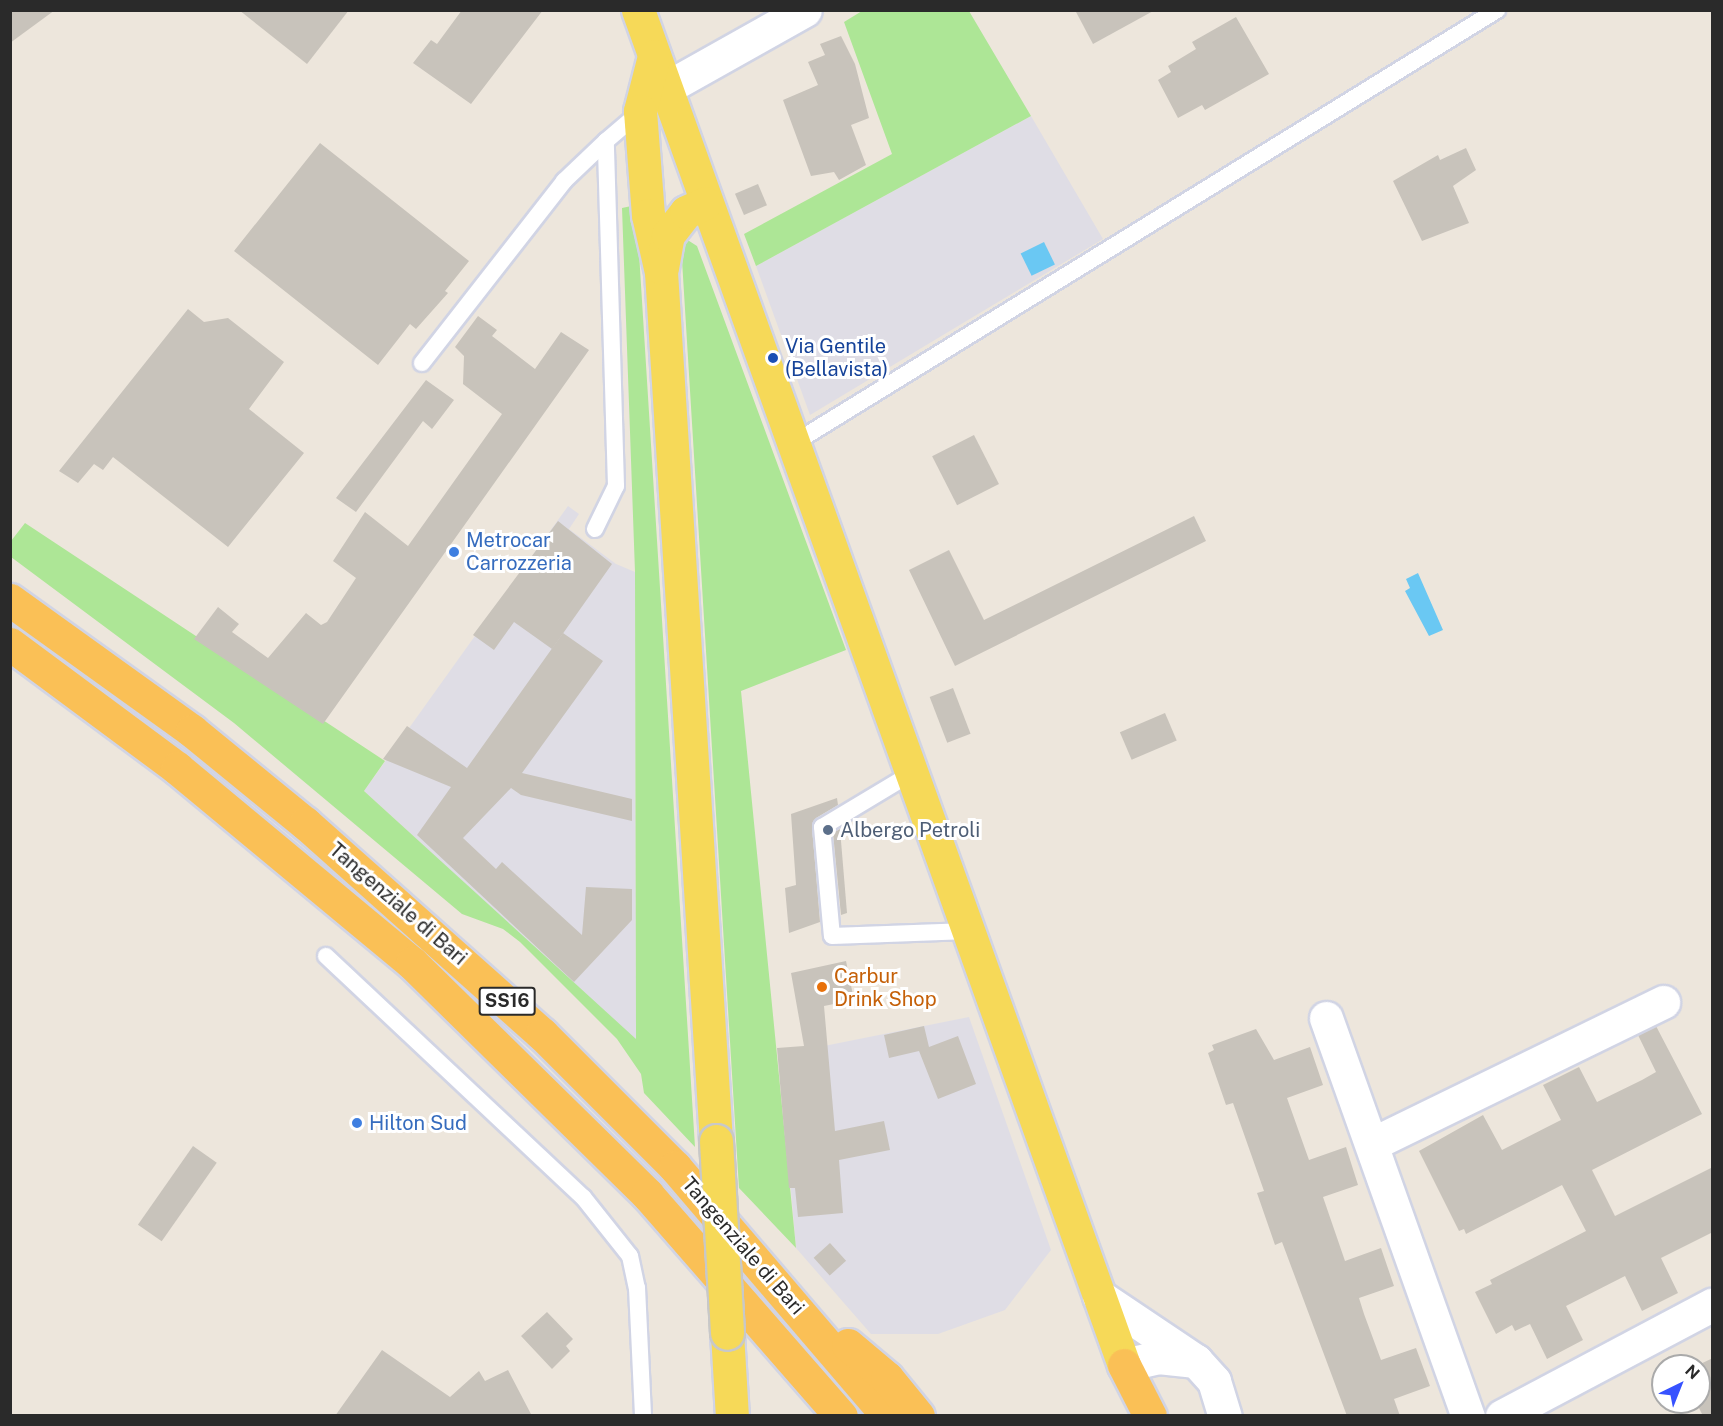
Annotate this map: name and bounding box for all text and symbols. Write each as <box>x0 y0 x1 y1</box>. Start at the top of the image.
place label: Via Gentile (Bellavista) <box>785 334 888 381</box>
marker: Via Gentile (Bellavista) <box>766 351 780 365</box>
place label: Metrocar Carrozzeria <box>466 528 572 575</box>
marker: Metrocar Carrozzeria <box>447 545 461 559</box>
place label: Albergo Petroli <box>840 818 980 842</box>
marker: Albergo Petroli <box>821 823 835 837</box>
street label: Tangenziale di Bari <box>324 838 472 970</box>
place label: Carbur Drink Shop <box>834 964 937 1011</box>
marker: Carbur Drink Shop <box>815 980 829 994</box>
road number: SS16 <box>478 986 536 1016</box>
place label: Hilton Sud <box>369 1111 467 1135</box>
marker: Hilton Sud <box>350 1116 364 1130</box>
street label: Tangenziale di Bari <box>677 1172 809 1320</box>
north arrow <box>1651 1354 1711 1414</box>
text: N <box>1681 1361 1703 1383</box>

